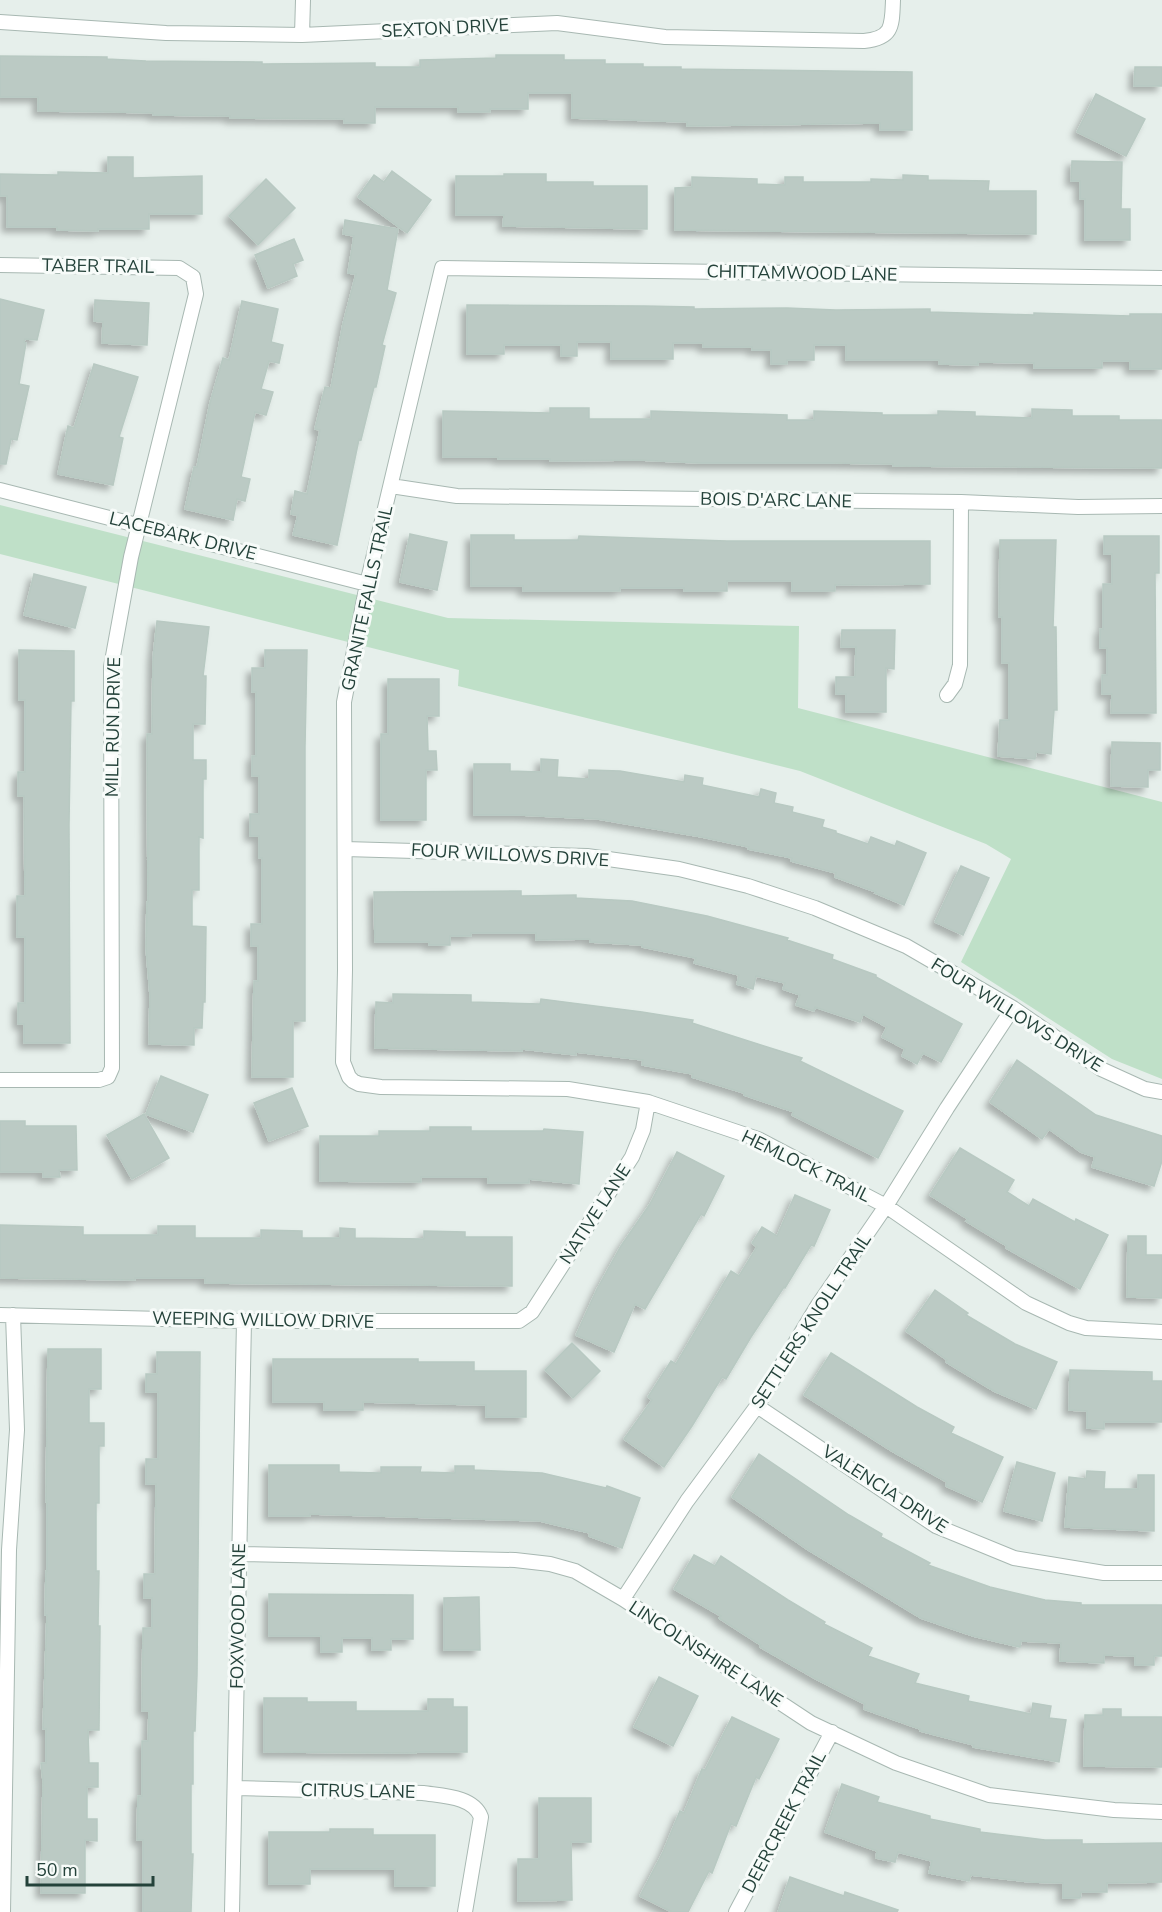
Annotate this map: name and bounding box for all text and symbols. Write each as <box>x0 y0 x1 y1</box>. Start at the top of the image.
street label: SEXTON DRIVE <box>381 13 509 43</box>
street label: TABER TRAIL <box>42 253 154 279</box>
street label: CHITTAMWOOD LANE <box>706 259 898 287</box>
street label: BOIS D'ARC LANE <box>700 487 852 513</box>
street label: GRANITE FALLS TRAIL <box>336 503 398 693</box>
street label: LACEBARK DRIVE <box>107 506 259 566</box>
street label: MILL RUN DRIVE <box>100 657 126 797</box>
street label: FOUR WILLOWS DRIVE <box>410 838 610 872</box>
street label: FOUR WILLOWS DRIVE <box>927 952 1107 1078</box>
street label: HEMLOCK TRAIL <box>738 1124 875 1208</box>
street label: NATIVE LANE <box>554 1159 636 1269</box>
street label: SETTLERS KNOLL TRAIL <box>745 1229 877 1413</box>
street label: WEEPING WILLOW DRIVE <box>152 1306 374 1334</box>
street label: VALENCIA DRIVE <box>817 1439 953 1539</box>
street label: FOXWOOD LANE <box>225 1543 251 1689</box>
street label: LINCOLNSHIRE LANE <box>624 1595 788 1713</box>
street label: DEERCREEK TRAIL <box>736 1747 832 1897</box>
street label: CITRUS LANE <box>300 1778 416 1804</box>
scale bar <box>27 1849 153 1887</box>
text: 50 m <box>36 1858 78 1882</box>

